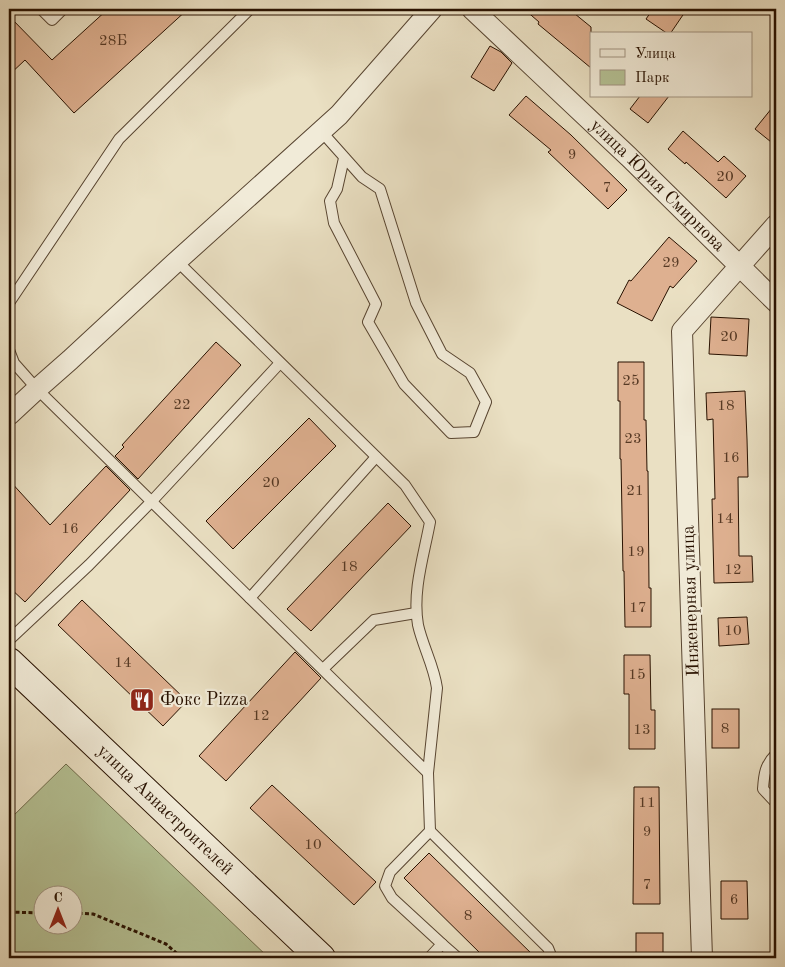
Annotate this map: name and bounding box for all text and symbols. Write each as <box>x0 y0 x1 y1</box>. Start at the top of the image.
legend <box>590 32 752 98</box>
house number: 28Б <box>99 34 127 49</box>
text: Улица <box>635 47 676 62</box>
text: Парк <box>635 71 670 86</box>
street label: улица Юрия Смирнова <box>586 116 728 255</box>
house number: 9 <box>568 148 576 163</box>
house number: 20 <box>716 170 734 185</box>
house number: 7 <box>603 181 611 196</box>
house number: 29 <box>662 256 680 271</box>
house number: 20 <box>720 330 738 345</box>
house number: 25 <box>622 374 640 389</box>
house number: 22 <box>173 398 191 413</box>
house number: 18 <box>717 399 735 414</box>
house number: 23 <box>624 432 642 447</box>
house number: 16 <box>722 451 740 466</box>
house number: 20 <box>262 476 280 491</box>
house number: 21 <box>626 484 644 499</box>
house number: 14 <box>716 512 734 527</box>
house number: 16 <box>61 522 79 537</box>
street label: Инженерная улица <box>679 525 703 677</box>
house number: 19 <box>627 545 645 560</box>
house number: 18 <box>340 560 358 575</box>
house number: 12 <box>724 563 742 578</box>
house number: 17 <box>629 601 647 616</box>
house number: 10 <box>724 624 742 639</box>
house number: 14 <box>114 656 132 671</box>
house number: 15 <box>628 668 646 683</box>
restaurant icon: Фокс Pizza <box>129 687 155 713</box>
place label: Фокс Pizza <box>160 691 248 709</box>
house number: 12 <box>252 709 270 724</box>
house number: 8 <box>721 722 729 737</box>
house number: 13 <box>633 723 651 738</box>
street label: улица Авиастроителей <box>93 741 237 879</box>
house number: 11 <box>638 796 656 811</box>
house number: 9 <box>643 825 651 840</box>
house number: 10 <box>304 838 322 853</box>
house number: 7 <box>643 878 651 893</box>
north arrow <box>32 884 82 934</box>
text: С <box>53 891 63 905</box>
house number: 6 <box>730 893 738 908</box>
house number: 8 <box>464 909 472 924</box>

